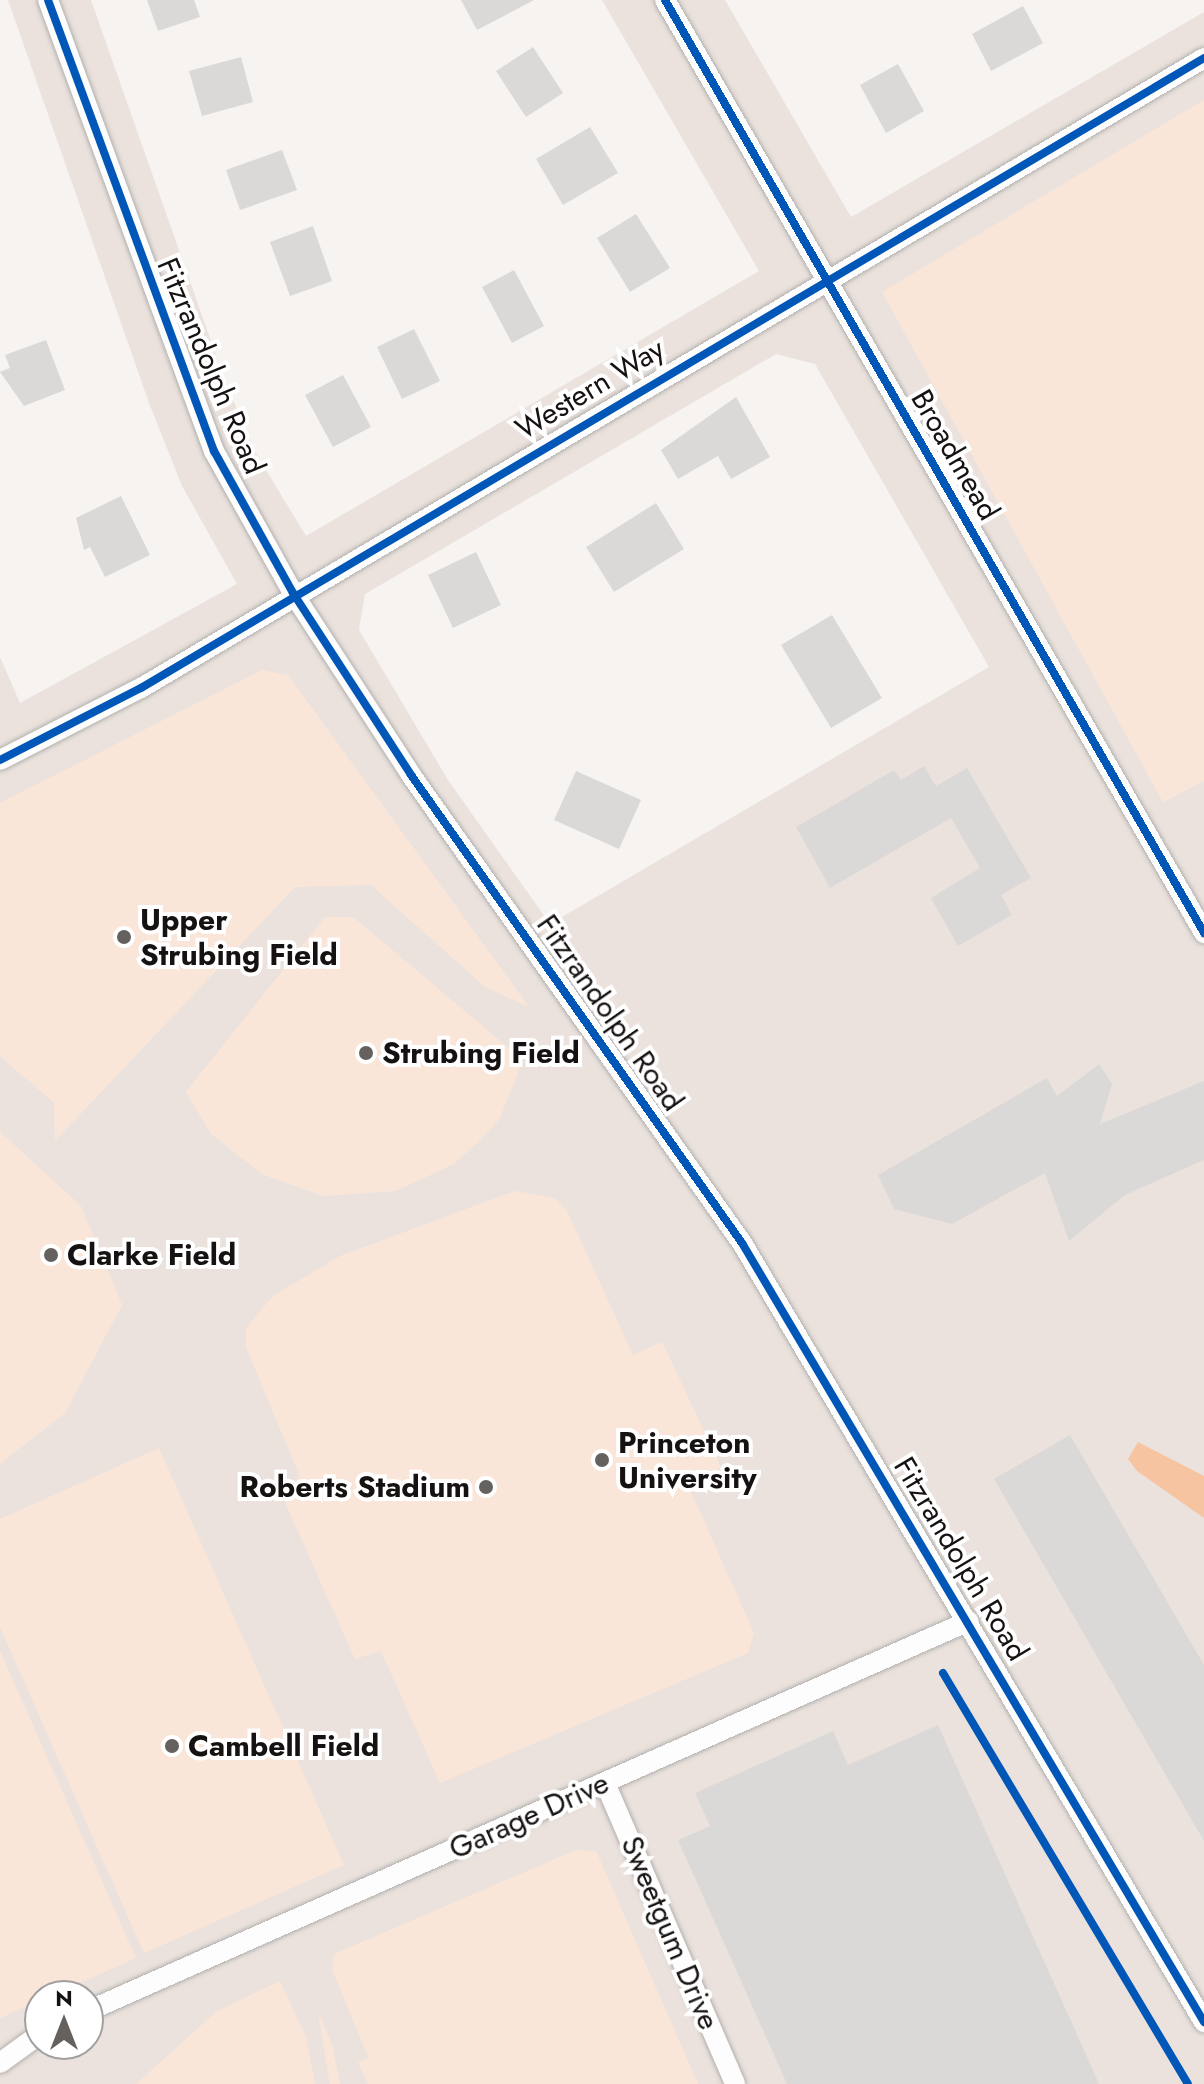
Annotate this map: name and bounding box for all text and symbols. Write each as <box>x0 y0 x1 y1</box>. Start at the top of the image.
street label: Fitzrandolph Road <box>149 253 273 479</box>
street label: Western Way <box>509 331 671 447</box>
street label: Broadmead <box>903 383 1007 527</box>
place label: Upper Strubing Field <box>140 902 338 972</box>
street label: Fitzrandolph Road <box>529 908 691 1118</box>
marker: Upper Strubing Field <box>115 928 133 946</box>
place label: Strubing Field <box>382 1035 580 1071</box>
marker: Strubing Field <box>357 1044 375 1062</box>
place label: Clarke Field <box>67 1237 236 1273</box>
marker: Clarke Field <box>42 1246 60 1264</box>
place label: Princeton University <box>618 1425 757 1496</box>
marker: Princeton University <box>593 1451 611 1469</box>
street label: Fitzrandolph Road <box>886 1451 1036 1667</box>
place label: Roberts Stadium <box>240 1469 470 1505</box>
marker: Roberts Stadium <box>477 1478 495 1496</box>
place label: Cambell Field <box>188 1728 379 1764</box>
marker: Cambell Field <box>163 1737 181 1755</box>
street label: Garage Drive <box>444 1765 614 1867</box>
street label: Sweetgum Drive <box>613 1831 727 2035</box>
north arrow <box>24 1980 104 2060</box>
text: N <box>55 1982 73 2014</box>

